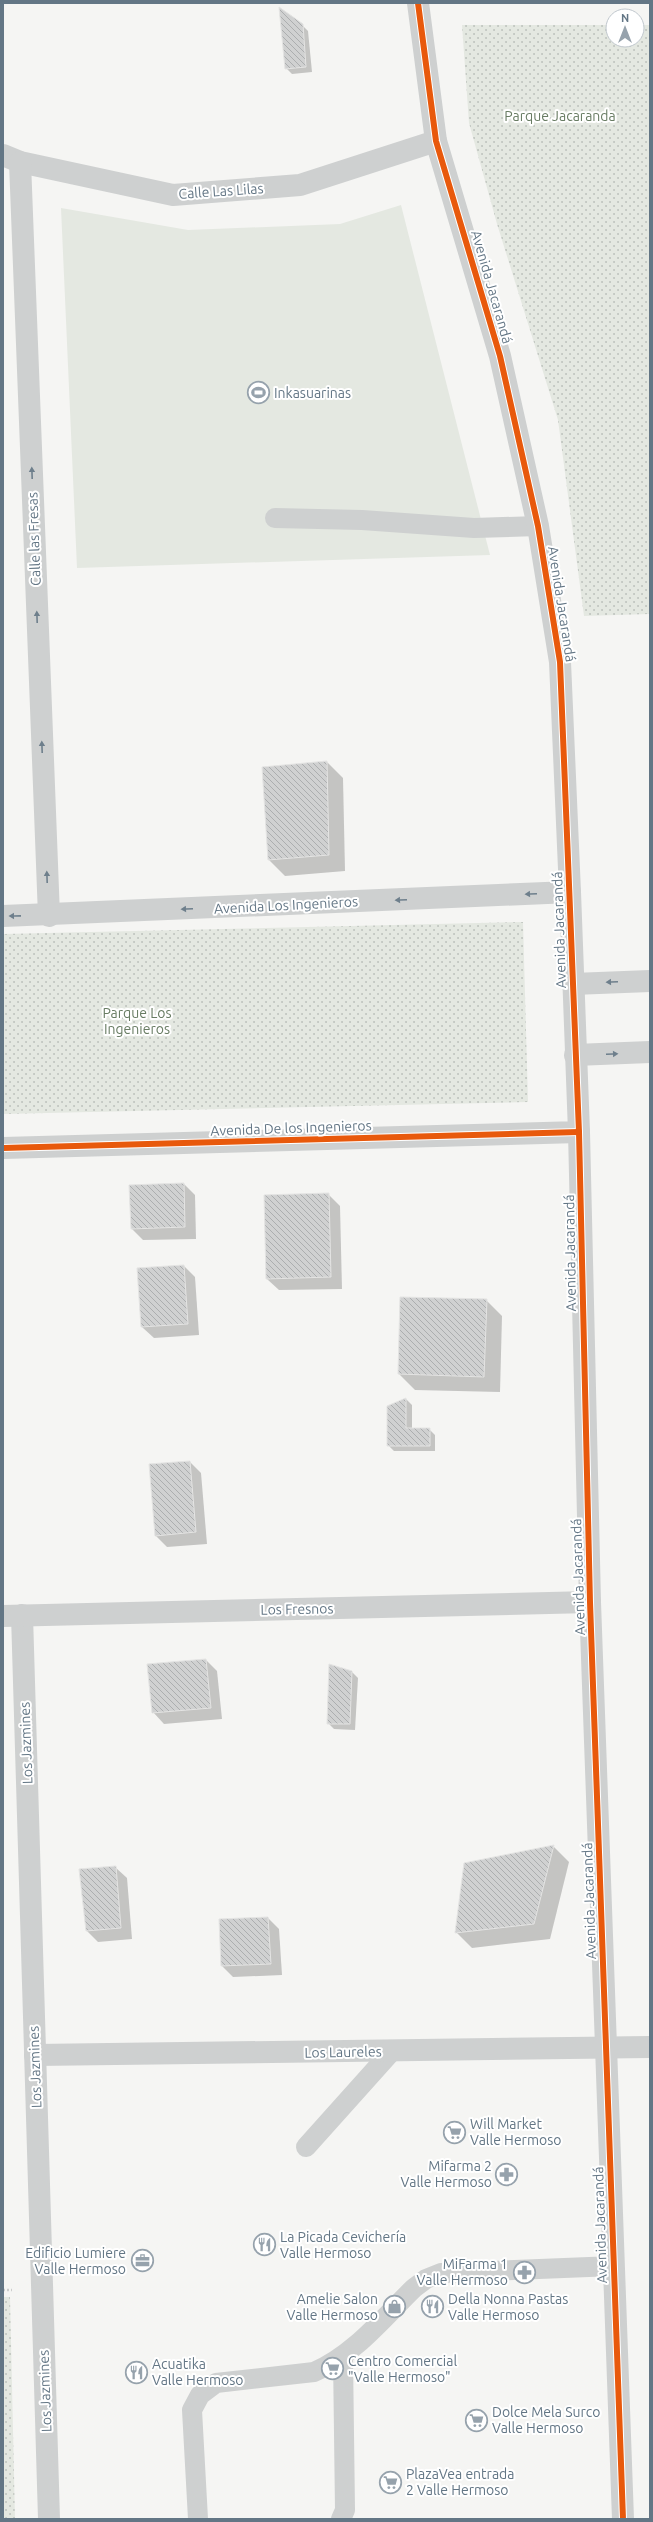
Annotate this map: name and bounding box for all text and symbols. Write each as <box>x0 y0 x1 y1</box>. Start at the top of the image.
north arrow <box>605 8 645 48</box>
text: N <box>621 12 629 24</box>
park label: Parque Jacaranda <box>504 108 616 124</box>
street label: Calle Las Lilas <box>178 180 264 202</box>
street label: Avenida Jacarandá <box>468 229 516 345</box>
sports icon: Inkasuarinas <box>246 380 272 406</box>
place label: Inkasuarinas <box>274 385 351 401</box>
one-way arrow <box>29 466 35 479</box>
street label: Calle las Fresas <box>24 492 44 586</box>
street label: Avenida Jacarandá <box>545 545 579 663</box>
one-way arrow <box>34 611 41 623</box>
one-way arrow <box>39 741 46 753</box>
one-way arrow <box>44 870 50 883</box>
street label: Avenida Jacarandá <box>549 871 569 989</box>
one-way arrow <box>524 891 537 897</box>
street label: Avenida Los Ingenieros <box>214 893 358 917</box>
one-way arrow <box>394 897 407 903</box>
one-way arrow <box>181 906 193 913</box>
one-way arrow <box>8 913 21 919</box>
one-way arrow <box>606 979 618 986</box>
park label: Parque Los Ingenieros <box>102 1005 172 1037</box>
one-way arrow <box>606 1050 618 1057</box>
street label: Avenida De los Ingenieros <box>210 1117 372 1139</box>
street label: Avenida Jacarandá <box>561 1194 579 1312</box>
street label: Avenida Jacarandá <box>568 1518 588 1636</box>
street label: Los Fresnos <box>260 1600 334 1618</box>
street label: Los Jazmines <box>17 1702 35 1784</box>
street label: Avenida Jacarandá <box>579 1842 599 1960</box>
street label: Los Jazmines <box>26 2026 44 2108</box>
street label: Los Laureles <box>304 2043 382 2061</box>
place label: Will Market Valle Hermoso <box>470 2116 561 2148</box>
supermarket icon: Will Market Valle Hermoso <box>442 2119 468 2145</box>
place label: Mifarma 2 Valle Hermoso <box>401 2158 492 2190</box>
pharmacy icon: Mifarma 2 Valle Hermoso <box>494 2161 520 2187</box>
street label: Avenida Jacarandá <box>590 2166 610 2284</box>
place label: La Picada Cevichería Valle Hermoso <box>280 2229 406 2261</box>
restaurant icon: La Picada Cevichería Valle Hermoso <box>252 2232 278 2258</box>
place label: Edificio Lumiere Valle Hermoso <box>25 2245 126 2277</box>
office icon: Edificio Lumiere Valle Hermoso <box>129 2248 155 2274</box>
place label: MiFarma 1 Valle Hermoso <box>417 2256 508 2288</box>
pharmacy icon: MiFarma 1 Valle Hermoso <box>511 2259 537 2285</box>
place label: Amelie Salon Valle Hermoso <box>287 2291 378 2323</box>
place label: Della Nonna Pastas Valle Hermoso <box>448 2291 568 2323</box>
shop icon: Amelie Salon Valle Hermoso <box>381 2294 407 2320</box>
restaurant icon: Della Nonna Pastas Valle Hermoso <box>420 2294 446 2320</box>
street label: Los Jazmines <box>36 2350 54 2432</box>
place label: Centro Comercial "Valle Hermoso" <box>348 2353 457 2385</box>
place label: Acuatika Valle Hermoso <box>152 2356 243 2388</box>
supermarket icon: Centro Comercial "Valle Hermoso" <box>319 2356 345 2382</box>
restaurant icon: Acuatika Valle Hermoso <box>123 2359 149 2385</box>
place label: Dolce Mela Surco Valle Hermoso <box>492 2404 600 2436</box>
supermarket icon: Dolce Mela Surco Valle Hermoso <box>464 2407 490 2433</box>
place label: PlazaVea entrada 2 Valle Hermoso <box>406 2466 515 2498</box>
supermarket icon: PlazaVea entrada 2 Valle Hermoso <box>377 2469 403 2495</box>

